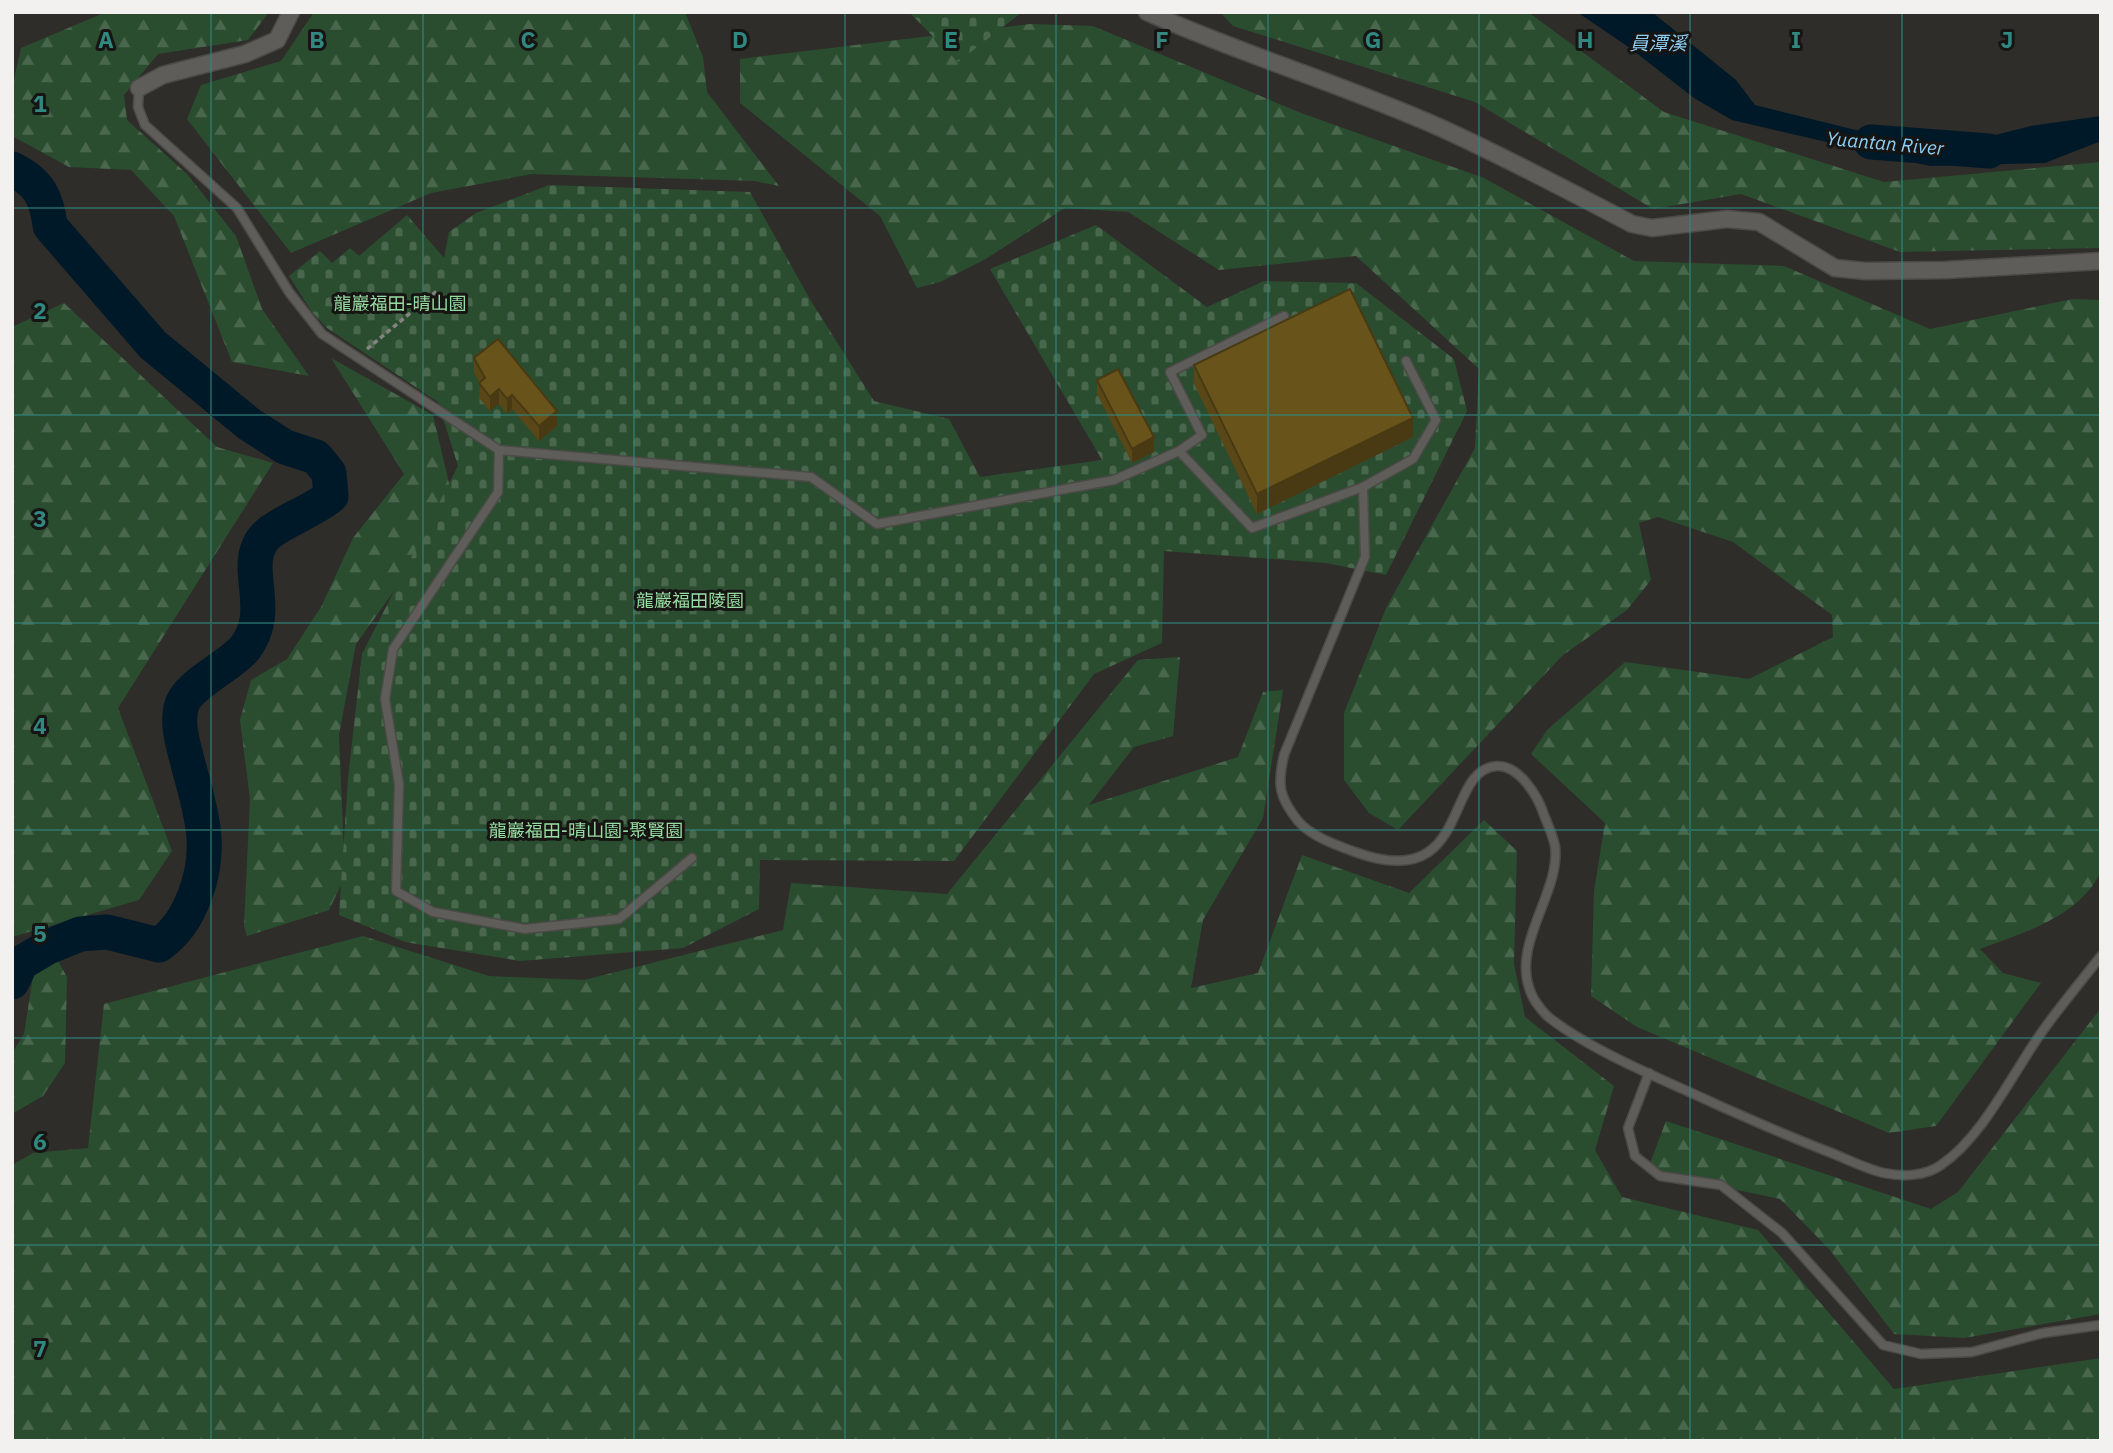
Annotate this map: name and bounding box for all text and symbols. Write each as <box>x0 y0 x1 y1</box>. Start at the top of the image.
text: A <box>98 24 114 54</box>
text: B <box>309 24 325 54</box>
text: C <box>521 24 536 54</box>
text: D <box>732 24 748 54</box>
text: E <box>944 24 958 54</box>
text: F <box>1155 24 1169 54</box>
text: G <box>1365 24 1381 54</box>
text: H <box>1577 24 1593 54</box>
text: I <box>1791 24 1801 54</box>
text: J <box>2001 24 2013 54</box>
water label: 員潭溪 <box>1629 31 1689 55</box>
text: 1 <box>33 88 47 118</box>
water label: Yuantan River <box>1825 126 1946 160</box>
park label: 龍巖福田-晴山園 <box>333 292 467 315</box>
text: 2 <box>33 295 47 325</box>
text: 3 <box>33 503 47 533</box>
park label: 龍巖福田陵園 <box>636 589 744 612</box>
text: 4 <box>33 710 47 740</box>
park label: 龍巖福田-晴山園-聚賢園 <box>489 819 683 842</box>
text: 5 <box>33 918 47 948</box>
text: 6 <box>33 1126 47 1156</box>
text: 7 <box>33 1333 47 1363</box>

